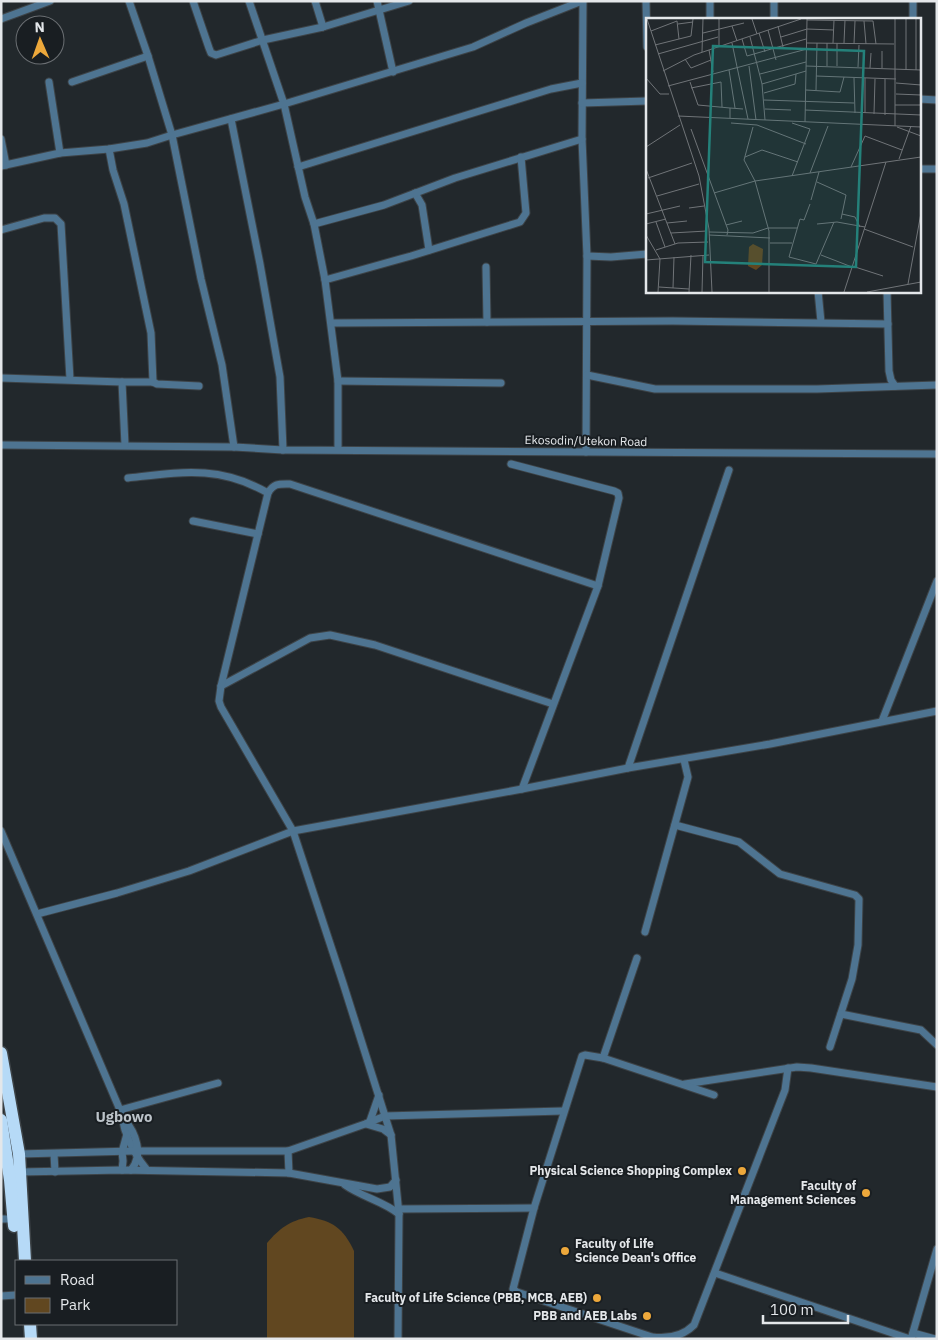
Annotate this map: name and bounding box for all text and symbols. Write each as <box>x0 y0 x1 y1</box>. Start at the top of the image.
north arrow <box>15 15 65 65</box>
text: N <box>34 18 45 36</box>
inset map <box>646 18 920 292</box>
street label: Ekosodin/Utekon Road <box>525 432 648 449</box>
district label: Ugbowo <box>96 1107 152 1126</box>
place label: Physical Science Shopping Complex <box>529 1163 732 1178</box>
marker: Physical Science Shopping Complex <box>736 1165 748 1177</box>
place label: Faculty of Management Sciences <box>730 1178 857 1207</box>
marker: Faculty of Management Sciences <box>860 1187 872 1199</box>
place label: Faculty of Life Science Dean's Office <box>575 1236 697 1265</box>
marker: Faculty of Life Science Dean's Office <box>559 1245 571 1257</box>
legend <box>15 1260 178 1325</box>
text: Road <box>60 1270 95 1289</box>
place label: Faculty of Life Science (PBB, MCB, AEB) <box>365 1290 587 1305</box>
marker: Faculty of Life Science (PBB, MCB, AEB) <box>591 1292 603 1304</box>
scale bar <box>763 1292 848 1324</box>
text: Park <box>60 1295 90 1314</box>
text: 100 m <box>770 1300 814 1319</box>
place label: PBB and AEB Labs <box>533 1308 637 1323</box>
marker: PBB and AEB Labs <box>641 1310 653 1322</box>

